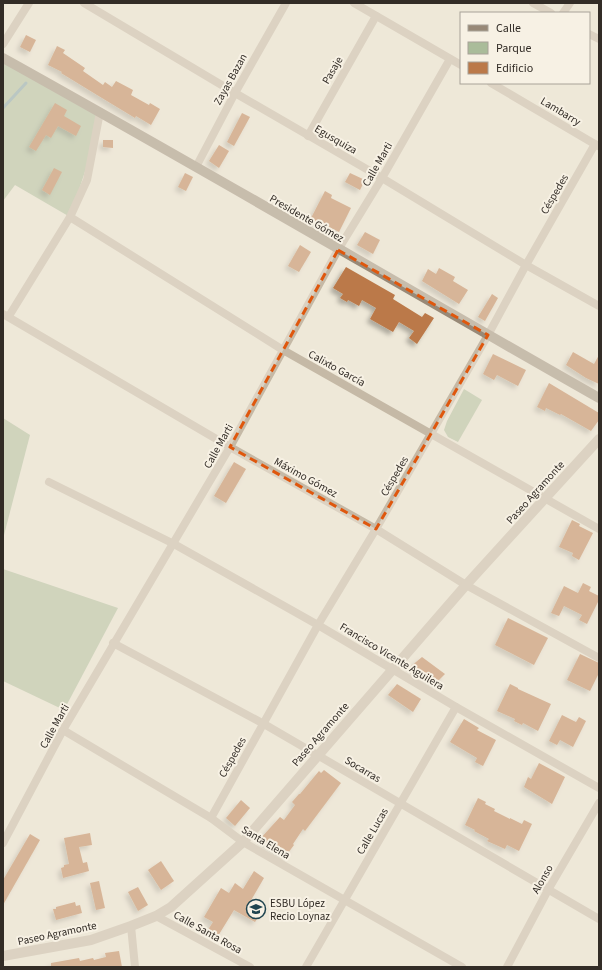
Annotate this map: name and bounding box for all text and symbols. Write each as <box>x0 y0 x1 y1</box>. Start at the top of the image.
legend <box>460 12 590 84</box>
text: Calle <box>496 20 521 37</box>
text: Parque <box>496 40 532 57</box>
street label: Zayas Bazan <box>210 51 251 108</box>
street label: Pasaje <box>319 53 347 87</box>
text: Edificio <box>496 60 533 77</box>
street label: Lambarry <box>538 94 584 129</box>
street label: Egusquiza <box>312 121 360 158</box>
street label: Calle Marti <box>359 139 396 189</box>
street label: Céspedes <box>537 171 572 217</box>
street label: Presidente Gómez <box>267 191 347 246</box>
street label: Calixto García <box>306 347 368 390</box>
street label: Calle Marti <box>200 421 237 471</box>
street label: Céspedes <box>377 453 412 499</box>
street label: Máximo Gómez <box>271 454 340 501</box>
street label: Paseo Agramonte <box>503 457 568 527</box>
street label: Francisco Vicente Aguilera <box>337 619 447 694</box>
street label: Paseo Agramonte <box>288 699 353 770</box>
street label: Calle Marti <box>36 701 73 751</box>
street label: Céspedes <box>215 734 250 780</box>
street label: Socarras <box>342 753 384 786</box>
street label: Calle Lucas <box>353 805 392 857</box>
street label: Santa Elena <box>239 822 293 863</box>
street label: Alonso <box>528 862 557 897</box>
place label: ESBU López Recio Loynaz <box>270 896 330 924</box>
school or university icon: ESBU López Recio Loynaz <box>245 898 267 920</box>
street label: Calle Santa Rosa <box>171 907 245 957</box>
street label: Paseo Agramonte <box>16 918 98 949</box>

